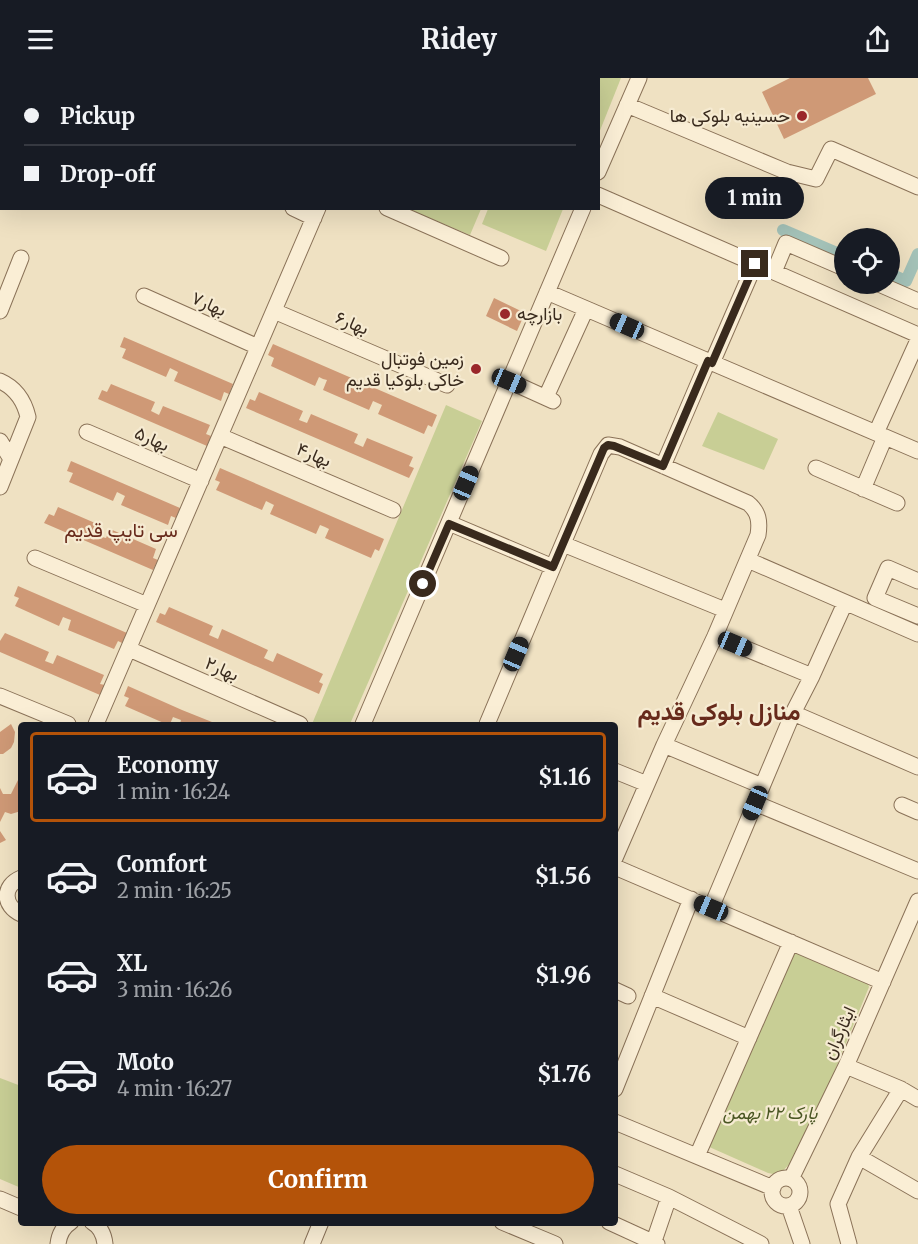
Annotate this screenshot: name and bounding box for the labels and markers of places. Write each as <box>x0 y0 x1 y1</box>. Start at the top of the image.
place label: حسینیه بلوکی ها <box>670 104 790 127</box>
marker: حسینیه بلوکی ها <box>795 109 809 123</box>
place label: بازارچه <box>517 302 562 326</box>
marker: بازارچه <box>498 307 512 321</box>
place label: زمین فوتبال خاکی بلوکیا قدیم <box>346 347 464 392</box>
marker: زمین فوتبال خاکی بلوکیا قدیم <box>469 362 483 376</box>

